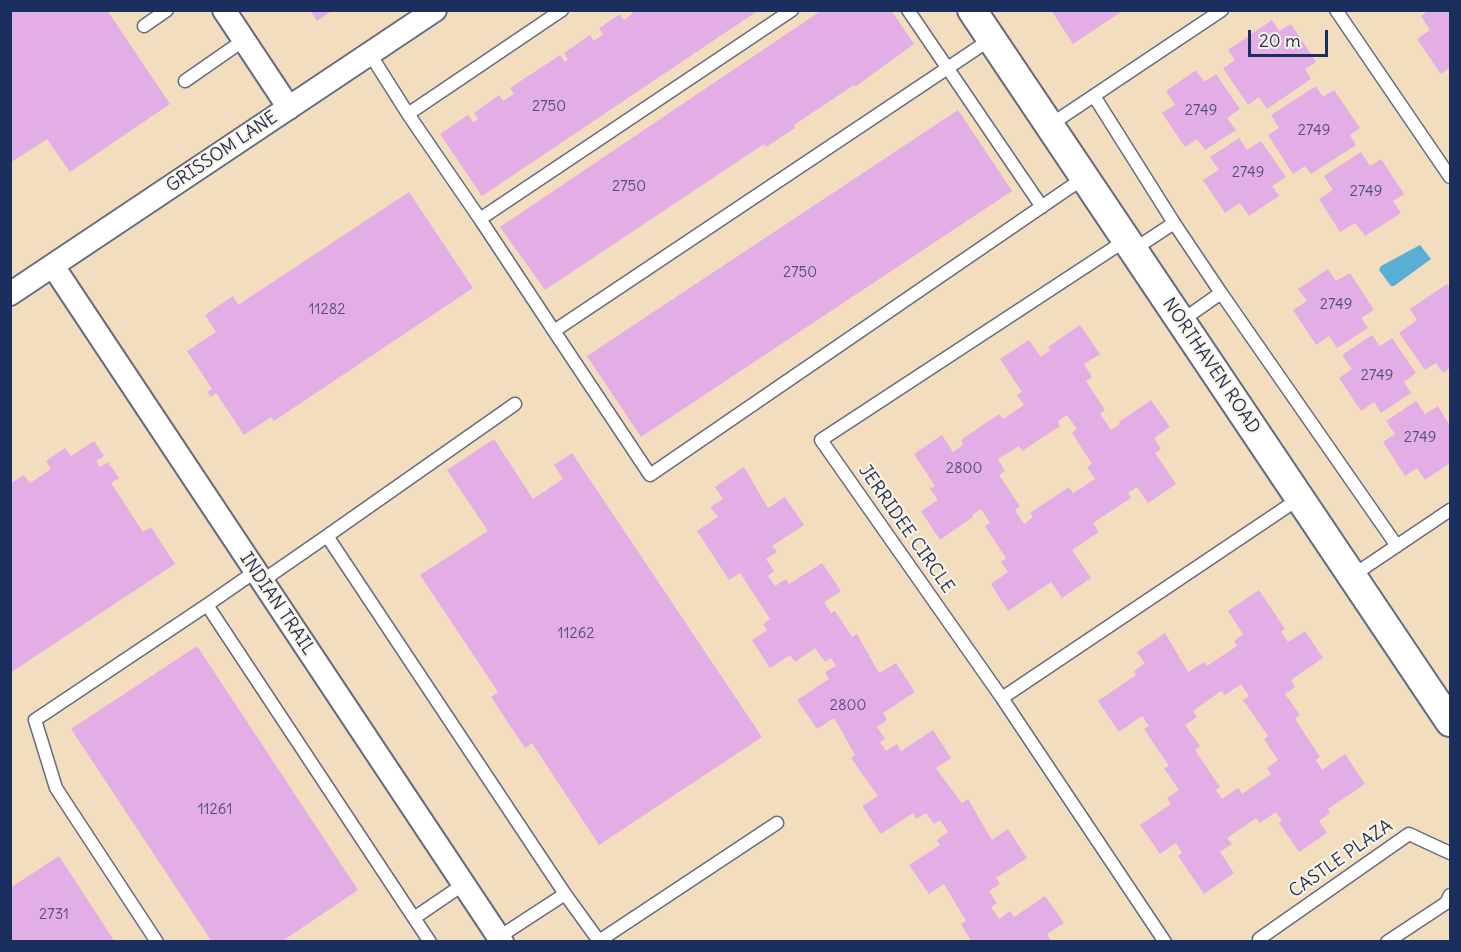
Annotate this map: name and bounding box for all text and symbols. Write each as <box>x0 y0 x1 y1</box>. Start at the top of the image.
scale bar <box>1251 18 1330 56</box>
text: 20 m <box>1259 29 1301 52</box>
house number: 2750 <box>532 98 566 116</box>
house number: 2749 <box>1185 102 1217 120</box>
street label: GRISSOM LANE <box>162 107 282 197</box>
house number: 2749 <box>1298 122 1330 140</box>
house number: 2749 <box>1232 164 1264 182</box>
house number: 2750 <box>612 178 646 196</box>
house number: 2749 <box>1350 183 1382 201</box>
house number: 2750 <box>783 264 817 282</box>
street label: NORTHAVEN ROAD <box>1158 294 1264 438</box>
house number: 2749 <box>1320 296 1352 314</box>
house number: 11282 <box>309 301 345 319</box>
house number: 2749 <box>1361 367 1393 385</box>
house number: 2749 <box>1404 429 1436 447</box>
house number: 2800 <box>946 460 982 478</box>
street label: JERRIDEE CIRCLE <box>854 461 958 597</box>
street label: INDIAN TRAIL <box>235 549 319 659</box>
house number: 11262 <box>557 625 595 643</box>
house number: 2800 <box>830 697 866 715</box>
house number: 11261 <box>198 801 232 819</box>
street label: CASTLE PLAZA <box>1285 815 1397 903</box>
house number: 2731 <box>39 906 69 924</box>

